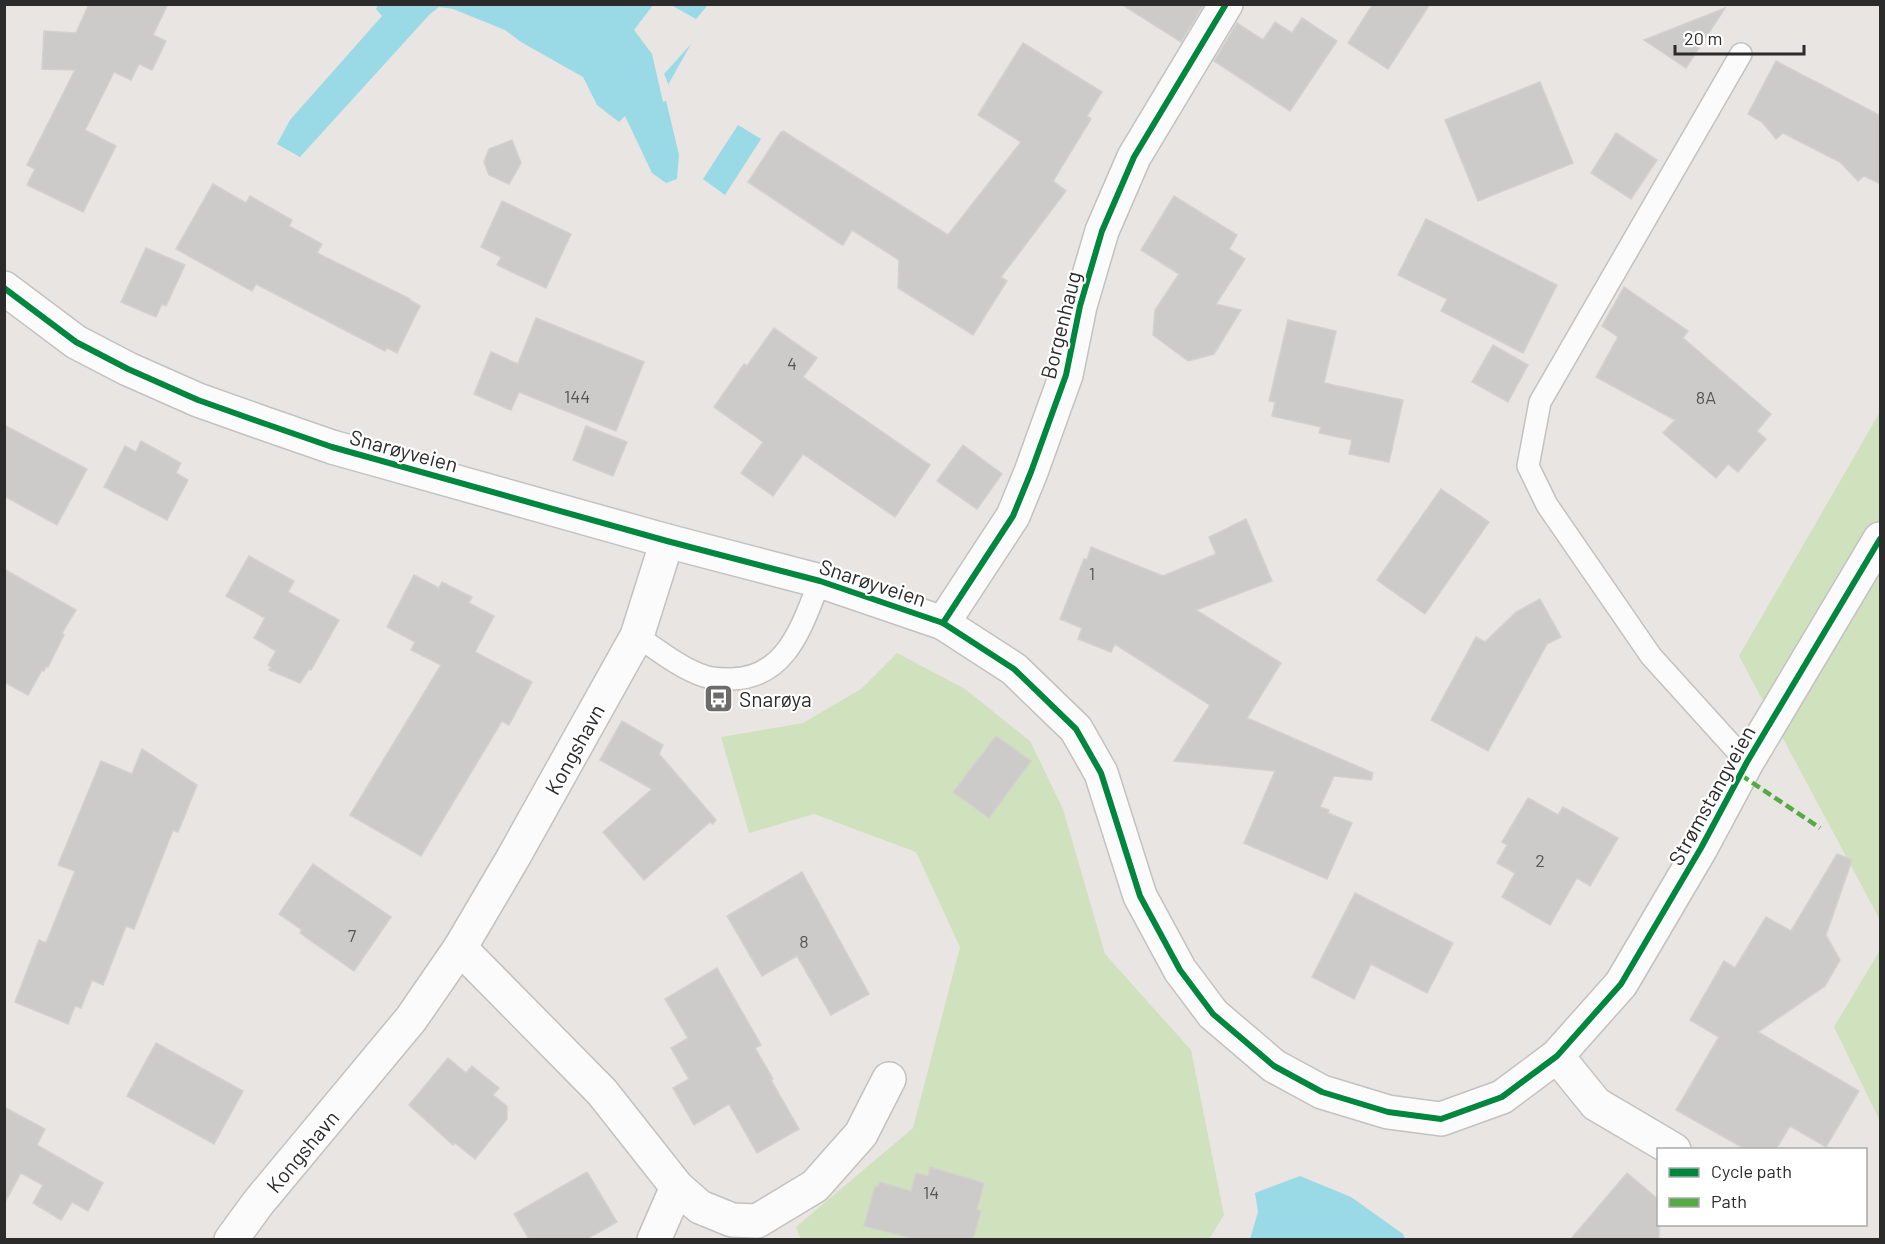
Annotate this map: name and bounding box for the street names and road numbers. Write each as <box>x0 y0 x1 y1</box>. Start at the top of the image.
street label: Borgenhaug <box>1035 268 1085 382</box>
street label: Snarøyveien <box>347 424 461 476</box>
street label: Snarøyveien <box>816 553 930 611</box>
street label: Kongshavn <box>539 699 609 799</box>
street label: Strømstangveien <box>1662 721 1760 869</box>
street label: Kongshavn <box>260 1105 344 1197</box>

